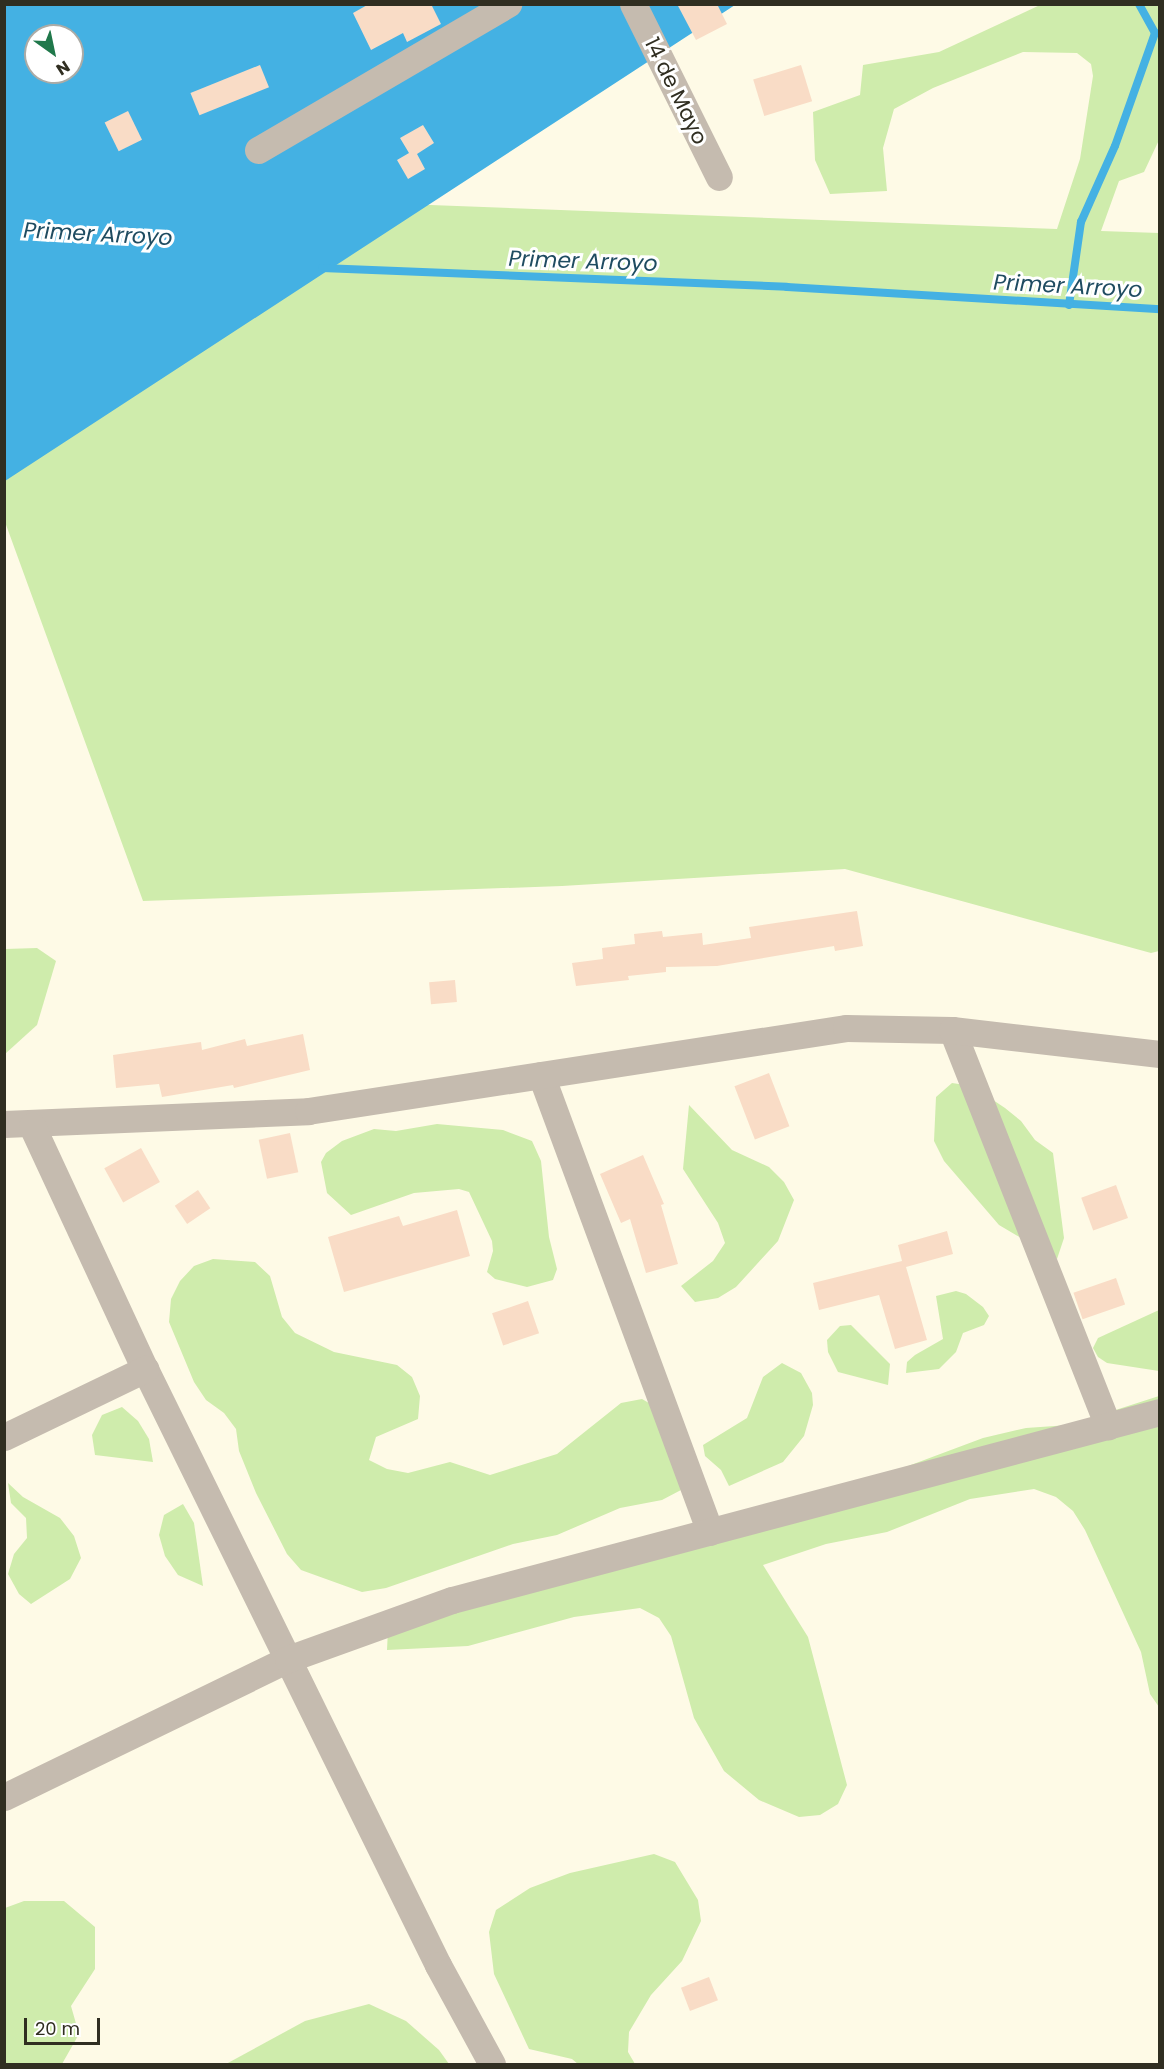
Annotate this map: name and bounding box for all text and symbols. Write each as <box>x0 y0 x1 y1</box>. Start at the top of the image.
north arrow <box>24 24 84 84</box>
street label: 14 de Mayo <box>639 33 713 149</box>
text: N <box>52 55 74 81</box>
water label: Primer Arroyo <box>23 217 173 251</box>
water label: Primer Arroyo <box>508 245 658 277</box>
water label: Primer Arroyo <box>993 269 1143 303</box>
scale bar <box>27 2006 104 2044</box>
text: 20 m <box>35 2016 80 2041</box>

